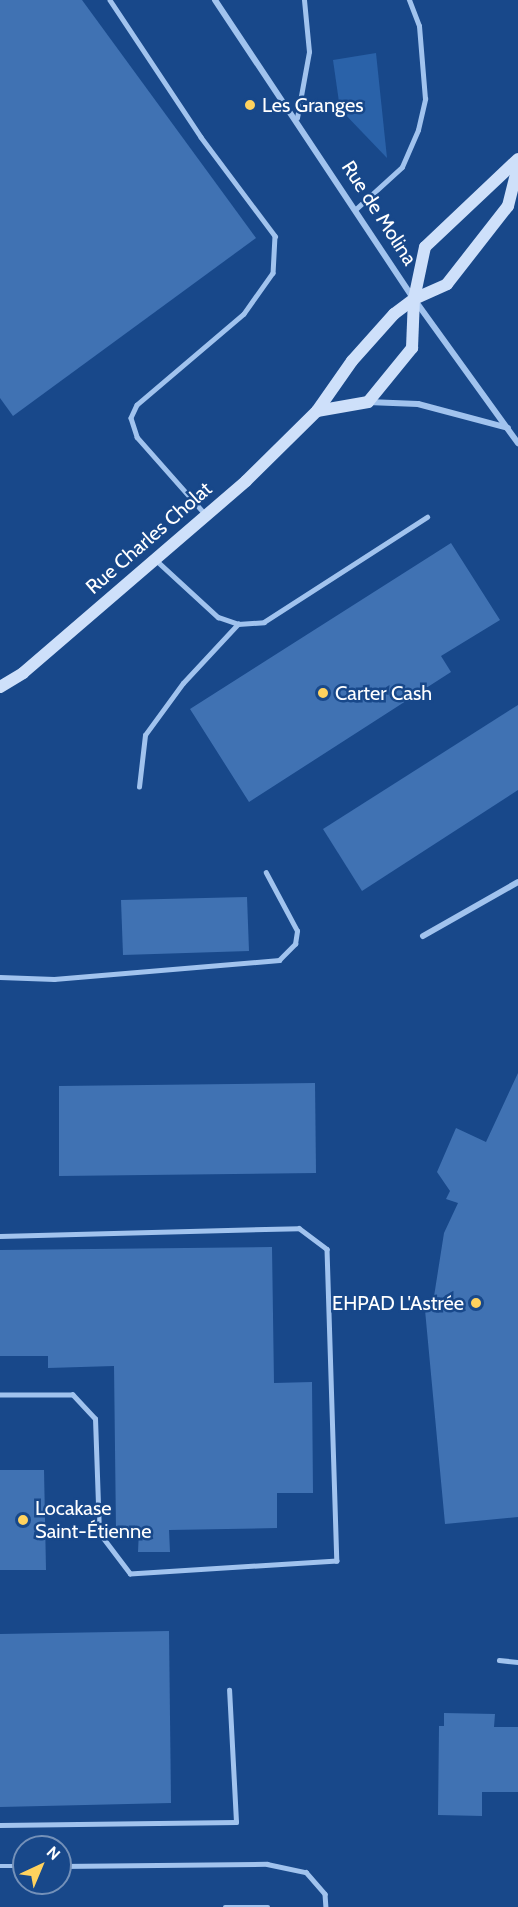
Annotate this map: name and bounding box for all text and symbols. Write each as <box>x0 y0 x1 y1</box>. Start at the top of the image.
place label: Les Granges <box>262 93 364 117</box>
marker: Les Granges <box>243 98 257 112</box>
street label: Rue de Molina <box>336 156 422 270</box>
street label: Rue Charles Cholat <box>81 477 217 599</box>
place label: Carter Cash <box>335 681 432 705</box>
marker: Carter Cash <box>316 686 330 700</box>
place label: EHPAD L'Astrée <box>332 1291 464 1315</box>
marker: EHPAD L'Astrée <box>469 1296 483 1310</box>
place label: Locakase Saint-Étienne <box>35 1496 151 1543</box>
marker: Locakase Saint-Étienne <box>16 1513 30 1527</box>
north arrow <box>12 1835 72 1895</box>
text: N <box>43 1842 64 1864</box>

